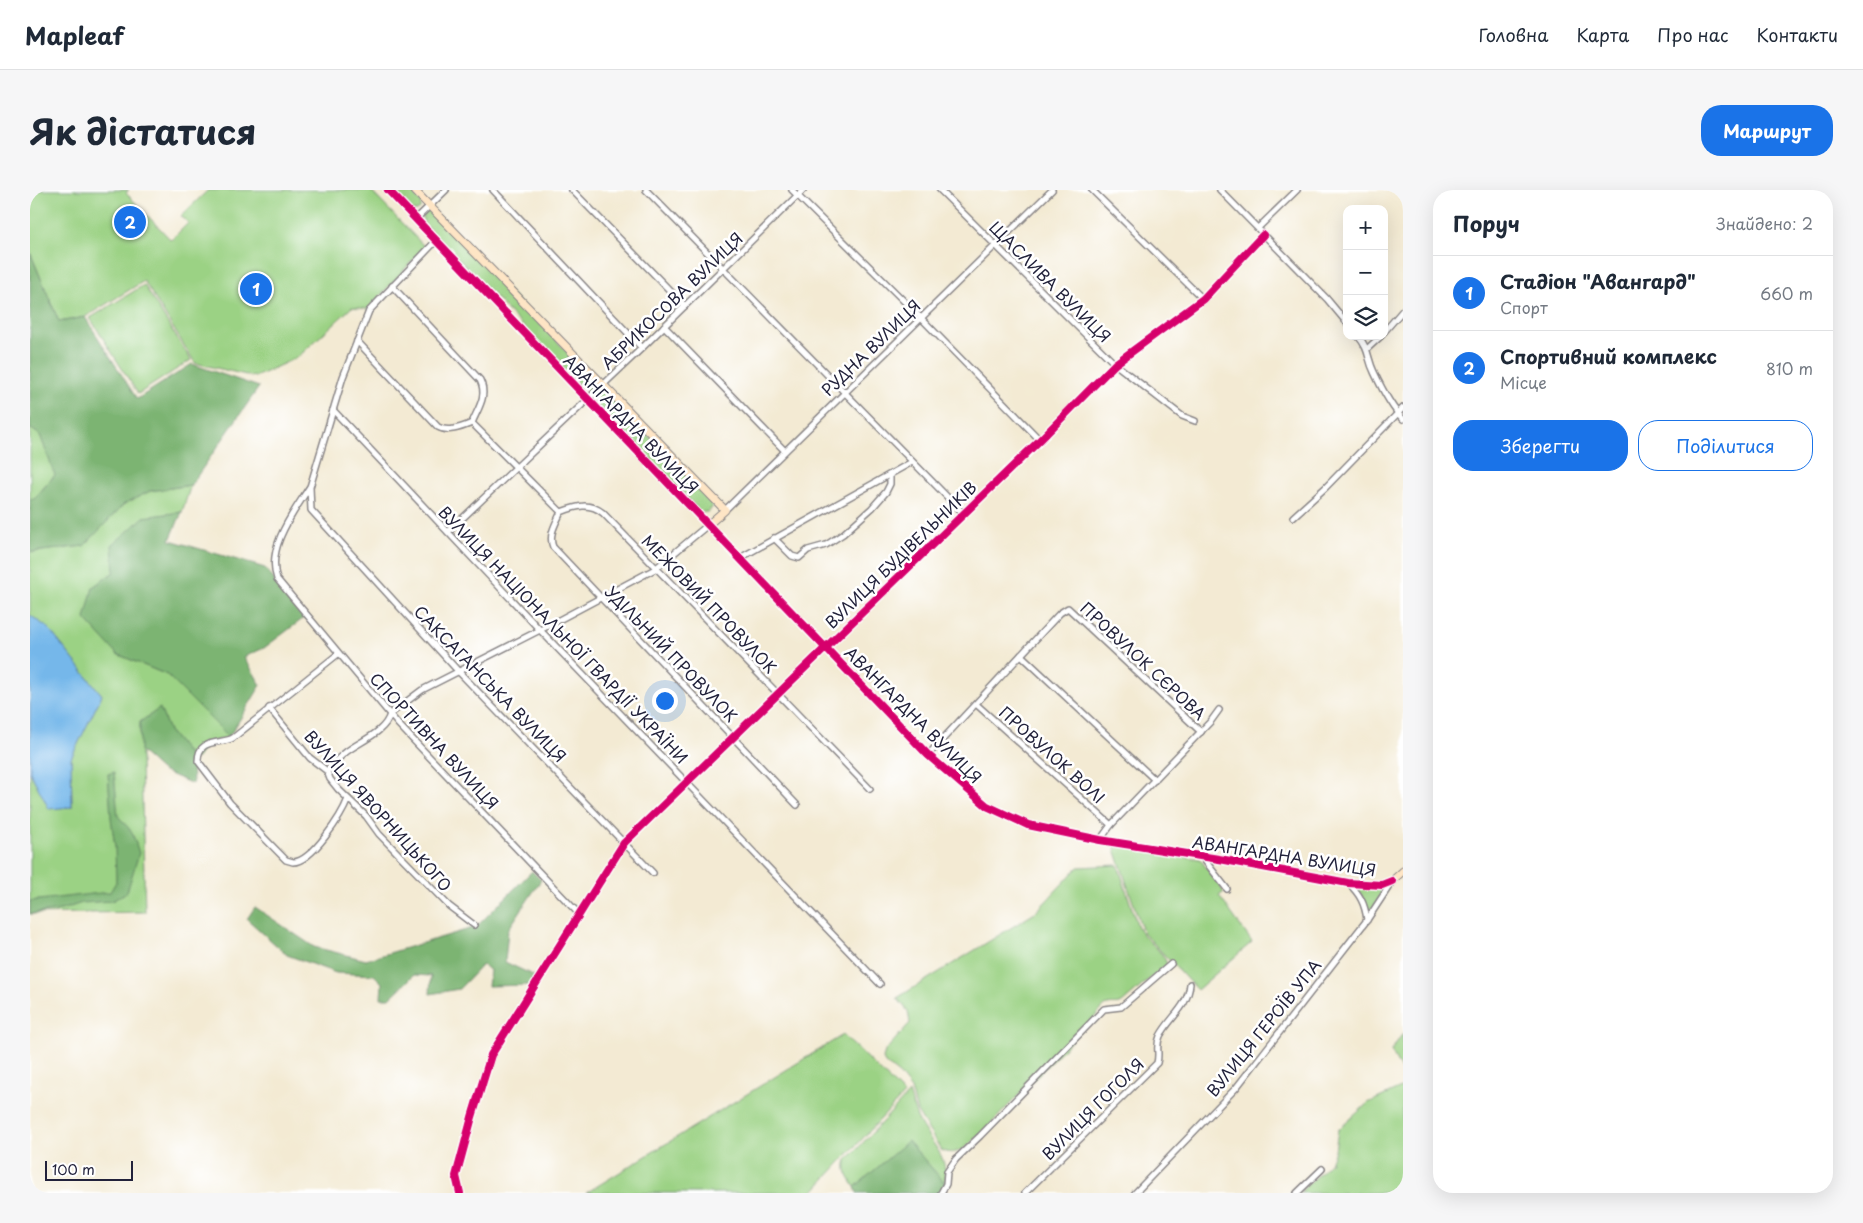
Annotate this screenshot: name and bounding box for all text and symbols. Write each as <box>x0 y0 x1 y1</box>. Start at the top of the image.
text: Mapleaf <box>25 17 124 53</box>
text: Головна <box>1478 21 1548 48</box>
text: Карта <box>1576 21 1629 48</box>
text: Про нас <box>1657 21 1729 48</box>
text: Контакти <box>1757 21 1838 48</box>
text: Як дістатися <box>30 104 256 157</box>
button: Маршрут <box>1701 105 1833 156</box>
pin: 2 <box>114 203 146 241</box>
map controls <box>1343 205 1388 340</box>
button: + <box>1343 205 1388 250</box>
text: Поруч <box>1453 207 1520 239</box>
text: Знайдено: 2 <box>1716 211 1813 235</box>
street label: ЩАСЛИВА ВУЛИЦЯ <box>985 215 1117 347</box>
street label: АБРИКОСОВА ВУЛИЦЯ <box>595 226 748 374</box>
button: − <box>1343 250 1388 295</box>
text: Стадіон "Авангард" <box>1500 267 1696 295</box>
pin: 1 <box>240 270 272 308</box>
text: 1 <box>1465 281 1473 305</box>
text: 660 m <box>1760 281 1813 305</box>
street label: РУДНА ВУЛИЦЯ <box>815 294 925 401</box>
button: layers <box>1343 295 1388 340</box>
text: Спорт <box>1500 295 1548 319</box>
text: Спортивний комплекс <box>1500 342 1717 370</box>
street label: АВАНГАРДНА ВУЛИЦЯ <box>559 348 705 498</box>
text: 2 <box>1463 356 1475 380</box>
text: 810 m <box>1766 356 1813 380</box>
text: Місце <box>1500 370 1547 394</box>
button: Зберегти <box>1453 420 1628 471</box>
button: Поділитися <box>1638 420 1813 471</box>
street label: ВУЛИЦЯ БУДІВЕЛЬНИКІВ <box>819 475 982 633</box>
street label: ВУЛИЦЯ НАЦІОНАЛЬНОЇ ГВАРДІЇ УКРАЇНИ <box>434 500 694 768</box>
street label: МЕЖОВИЙ ПРОВУЛОК <box>637 528 783 678</box>
street label: УДІЛЬНИЙ ПРОВУЛОК <box>600 580 743 727</box>
street label: ПРОВУЛОК СЄРОВА <box>1076 596 1212 725</box>
street label: САКСАГАНСЬКА ВУЛИЦЯ <box>409 599 572 767</box>
street label: АВАНГАРДНА ВУЛИЦЯ <box>840 640 988 788</box>
street label: СПОРТИВНА ВУЛИЦЯ <box>365 666 505 814</box>
your location <box>652 688 678 714</box>
street label: ПРОВУЛОК ВОЛІ <box>994 700 1111 808</box>
street label: ВУЛИЦЯ ЯВОРНИЦЬКОГО <box>300 724 458 896</box>
street label: АВАНГАРДНА ВУЛИЦЯ <box>1191 829 1378 881</box>
street label: ВУЛИЦЯ ГЕРОЇВ УПА <box>1200 954 1326 1101</box>
street label: ВУЛИЦЯ ГОГОЛЯ <box>1036 1052 1149 1165</box>
scale bar <box>45 1158 132 1181</box>
text: 100 m <box>52 1159 95 1180</box>

